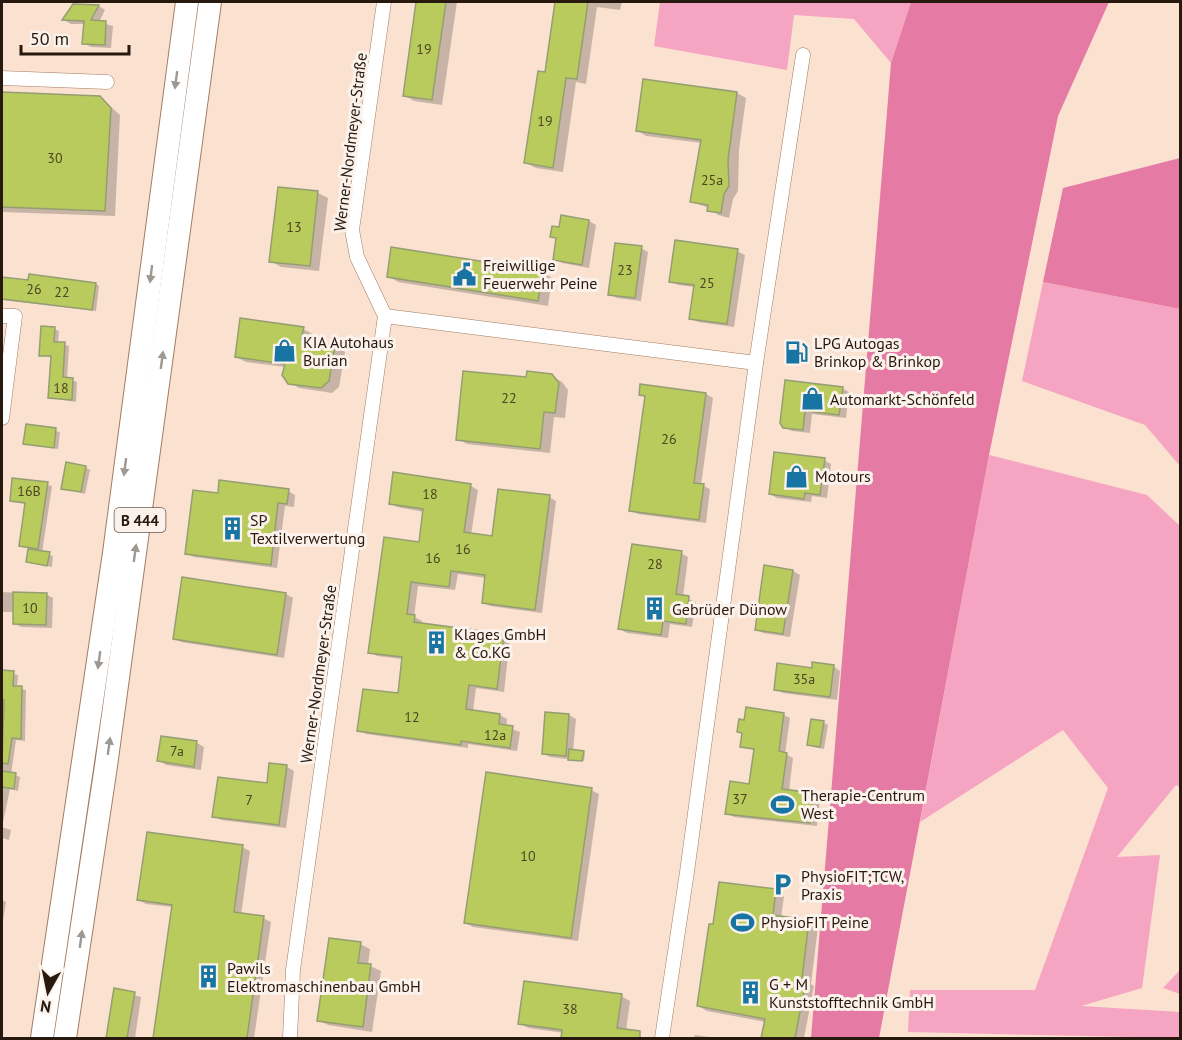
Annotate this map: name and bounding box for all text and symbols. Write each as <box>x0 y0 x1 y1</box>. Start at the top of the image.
scale bar <box>21 18 129 56</box>
text: 50 m <box>30 27 69 50</box>
house number: 19 <box>416 40 432 58</box>
street label: Werner-Nordmeyer-Straße <box>329 52 371 232</box>
one-way arrow <box>172 71 181 90</box>
house number: 19 <box>537 112 553 130</box>
house number: 30 <box>47 149 63 167</box>
house number: 25a <box>701 171 723 189</box>
house number: 13 <box>286 218 302 236</box>
place label: Freiwillige Feuerwehr Peine <box>483 255 597 293</box>
public building icon: Freiwillige Feuerwehr Peine <box>452 261 478 287</box>
house number: 23 <box>617 261 633 279</box>
one-way arrow <box>146 264 155 283</box>
house number: 25 <box>699 274 715 292</box>
house number: 26 <box>26 280 42 298</box>
house number: 22 <box>54 283 70 301</box>
place label: KIA Autohaus Burian <box>303 332 394 370</box>
place label: LPG Autogas Brinkop & Brinkop <box>814 333 941 371</box>
shop icon: KIA Autohaus Burian <box>272 338 298 364</box>
fuel station icon: LPG Autogas Brinkop & Brinkop <box>783 339 809 365</box>
one-way arrow <box>157 350 166 369</box>
house number: 18 <box>53 379 69 397</box>
shop icon: Automarkt-Schönfeld <box>799 386 825 412</box>
house number: 22 <box>501 389 517 407</box>
place label: Automarkt-Schönfeld <box>830 389 975 409</box>
house number: 26 <box>661 430 677 448</box>
one-way arrow <box>121 458 130 477</box>
shop icon: Motours <box>784 463 810 489</box>
place label: Motours <box>815 466 871 486</box>
house number: 16B <box>17 482 41 500</box>
house number: 18 <box>422 485 438 503</box>
road number: B 444 <box>114 508 166 532</box>
place label: SP Textilverwertung <box>250 510 365 548</box>
building icon: SP Textilverwertung <box>219 516 245 542</box>
house number: 16 <box>455 540 471 558</box>
one-way arrow <box>131 544 140 563</box>
house number: 16 <box>425 549 441 567</box>
house number: 28 <box>647 555 663 573</box>
street label: Werner-Nordmeyer-Straße <box>296 584 340 764</box>
building icon: Gebrüder Dünow <box>641 596 667 622</box>
house number: 10 <box>22 599 38 617</box>
place label: Gebrüder Dünow <box>672 599 787 619</box>
place label: Klages GmbH & Co.KG <box>454 624 546 662</box>
building icon: Klages GmbH & Co.KG <box>423 630 449 656</box>
one-way arrow <box>94 651 103 670</box>
house number: 35a <box>793 670 815 688</box>
house number: 12 <box>404 708 420 726</box>
house number: 12a <box>484 726 506 744</box>
one-way arrow <box>105 737 114 756</box>
house number: 7a <box>170 742 184 760</box>
place label: Therapie-Centrum West <box>801 785 925 823</box>
house number: 37 <box>732 790 748 808</box>
house number: 7 <box>245 791 253 809</box>
sports icon: Therapie-Centrum West <box>770 791 796 817</box>
house number: 10 <box>520 847 536 865</box>
place label: PhysioFIT;TCW, Praxis <box>801 866 904 904</box>
parking icon: PhysioFIT;TCW, Praxis <box>770 872 796 898</box>
sports icon: PhysioFIT Peine <box>730 909 756 935</box>
place label: PhysioFIT Peine <box>761 912 869 932</box>
one-way arrow <box>76 930 85 949</box>
place label: Pawils Elektromaschinenbau GmbH <box>227 958 421 996</box>
north arrow <box>18 962 78 1022</box>
building icon: Pawils Elektromaschinenbau GmbH <box>196 964 222 990</box>
place label: G + M Kunststofftechnik GmbH <box>769 974 934 1012</box>
building icon: G + M Kunststofftechnik GmbH <box>738 980 764 1006</box>
text: N <box>39 996 52 1018</box>
house number: 38 <box>562 1000 578 1018</box>

